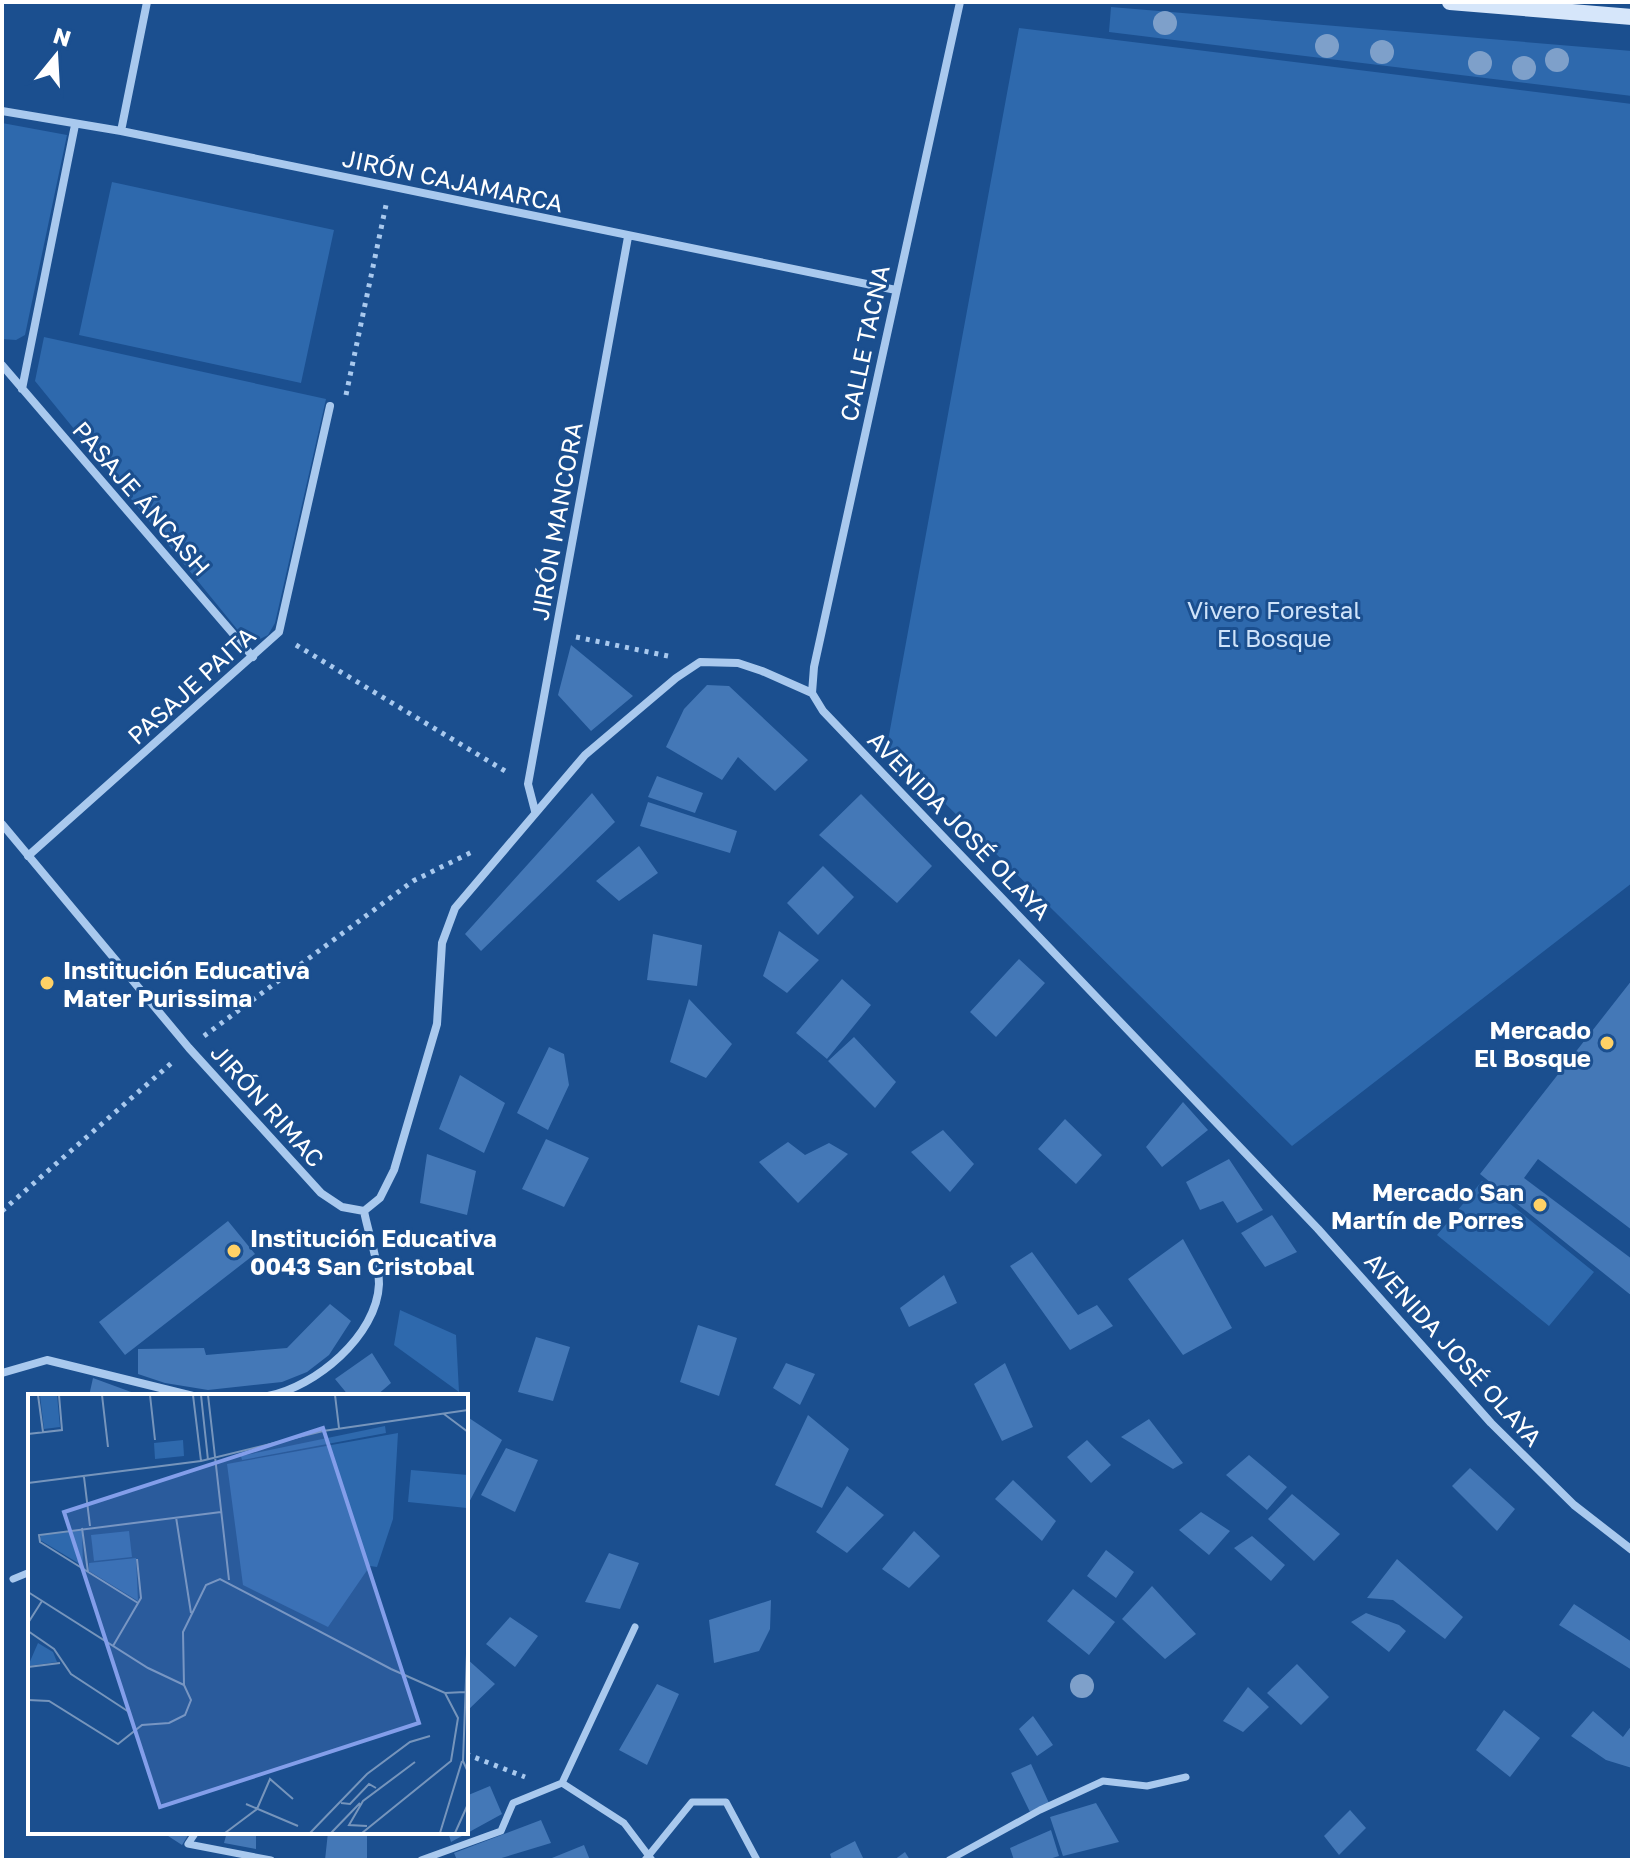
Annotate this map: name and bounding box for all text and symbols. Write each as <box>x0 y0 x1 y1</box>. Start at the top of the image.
north arrow <box>16 16 96 96</box>
text: N <box>50 21 74 52</box>
street label: JIRÓN CAJAMARCA <box>340 142 566 218</box>
street label: CALLE TACNA <box>833 262 895 424</box>
street label: PASAJE ÁNCASH <box>67 415 217 581</box>
street label: JIRÓN MANCORA <box>524 420 588 622</box>
park label: Vivero Forestal El Bosque <box>1187 595 1361 652</box>
street label: PASAJE PAITA <box>121 620 261 750</box>
street label: AVENIDA JOSÉ OLAYA <box>862 725 1058 925</box>
place label: Institución Educativa Mater Purissima <box>63 955 310 1012</box>
marker: Institución Educativa Mater Purissima <box>38 974 56 992</box>
place label: Mercado El Bosque <box>1474 1015 1591 1072</box>
marker: Mercado El Bosque <box>1598 1034 1616 1052</box>
street label: JIRÓN RIMAC <box>205 1037 331 1173</box>
place label: Mercado San Martín de Porres <box>1331 1177 1524 1234</box>
marker: Mercado San Martín de Porres <box>1531 1196 1549 1214</box>
place label: Institución Educativa 0043 San Cristobal <box>250 1223 497 1280</box>
marker: Institución Educativa 0043 San Cristobal <box>225 1242 243 1260</box>
street label: AVENIDA JOSÉ OLAYA <box>1359 1246 1549 1452</box>
inset map <box>28 1394 468 1834</box>

